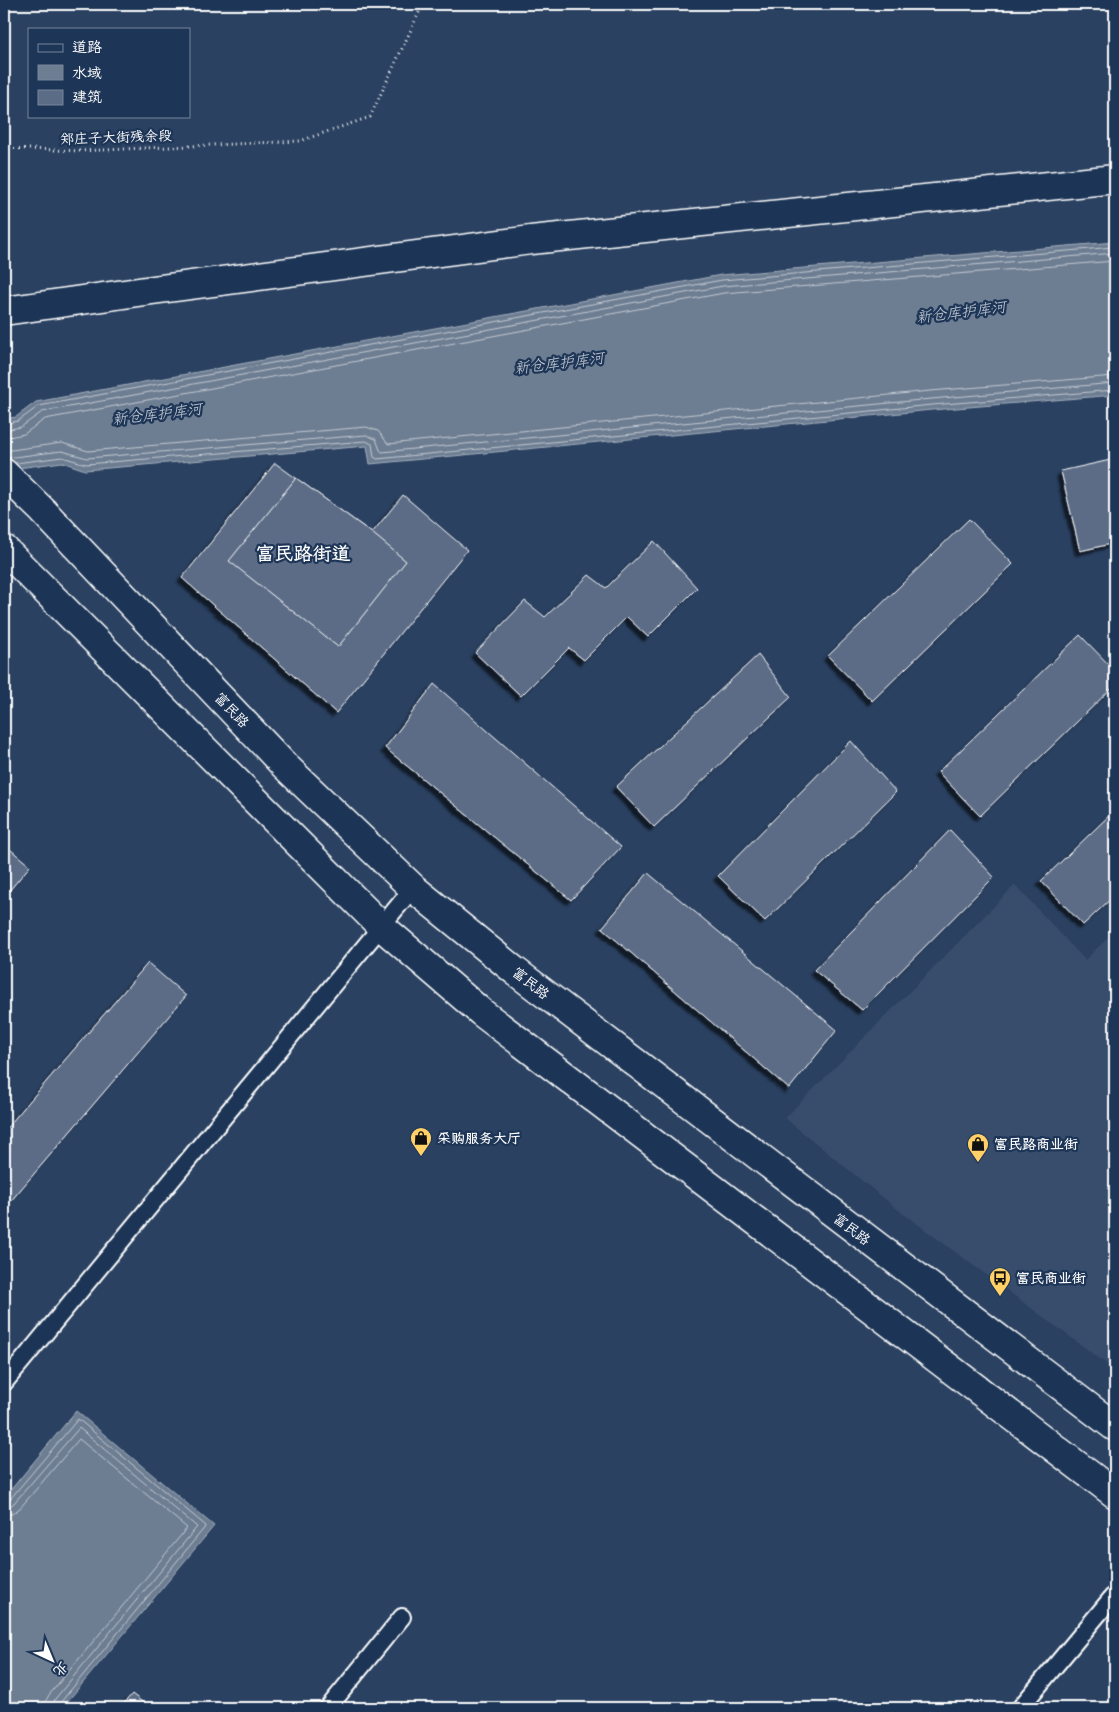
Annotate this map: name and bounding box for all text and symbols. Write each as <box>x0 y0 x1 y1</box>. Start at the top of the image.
legend <box>28 28 190 118</box>
text: 道路 <box>72 37 102 58</box>
text: 水域 <box>72 63 102 84</box>
text: 建筑 <box>72 87 102 108</box>
street label: 郑庄子大街残余段 <box>60 126 172 150</box>
water label: 新仓库护库河 <box>915 296 1010 328</box>
water label: 新仓库护库河 <box>513 347 608 379</box>
water label: 新仓库护库河 <box>111 398 206 430</box>
district label: 富民路街道 <box>255 541 351 568</box>
street label: 富民路 <box>209 689 253 733</box>
street label: 富民路 <box>508 963 553 1005</box>
shop icon: 采购服务大厅 <box>409 1126 433 1157</box>
place label: 采购服务大厅 <box>437 1129 521 1149</box>
shop icon: 富民路商业街 <box>966 1132 990 1163</box>
place label: 富民路商业街 <box>994 1135 1078 1155</box>
street label: 富民路 <box>829 1209 874 1250</box>
bus stop icon: 富民商业街 <box>988 1266 1012 1297</box>
place label: 富民商业街 <box>1016 1269 1086 1289</box>
north arrow <box>28 1634 78 1684</box>
text: 北 <box>48 1657 72 1681</box>

